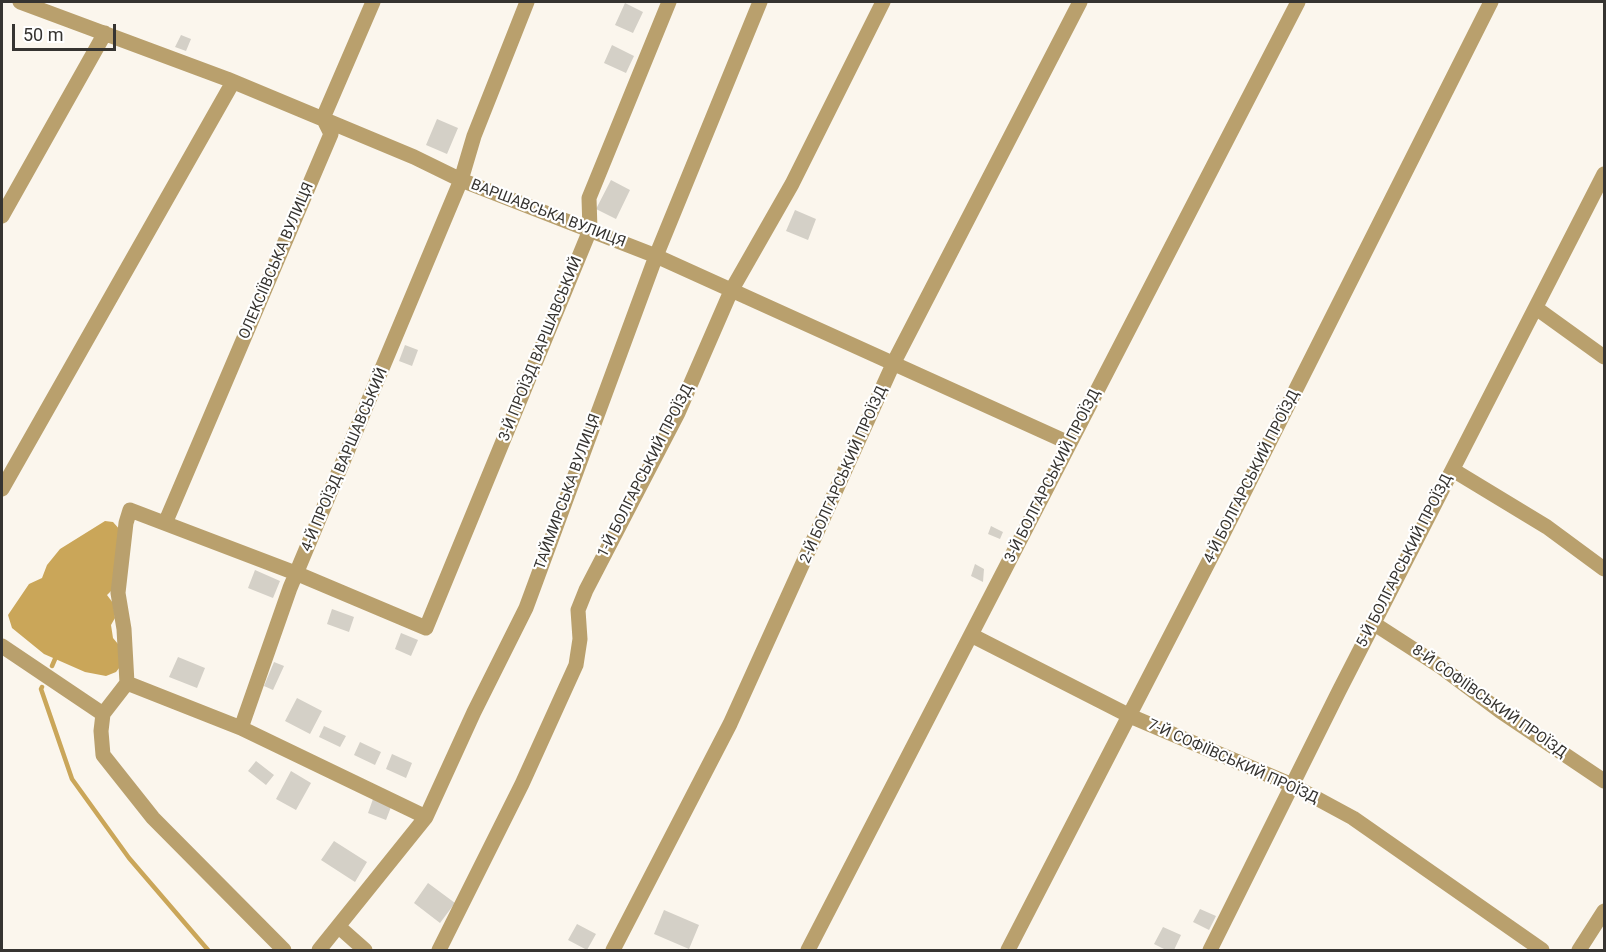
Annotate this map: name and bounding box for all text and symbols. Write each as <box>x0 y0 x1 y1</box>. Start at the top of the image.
scale bar <box>15 12 118 50</box>
text: 50 m <box>23 24 63 45</box>
street label: ВАРШАВСЬКА ВУЛИЦЯ <box>468 176 628 252</box>
street label: ОЛЕКСІЇВСЬКА ВУЛИЦЯ <box>236 180 318 342</box>
street label: 3-Й ПРОЇЗД ВАРШАВСЬКИЙ <box>496 254 586 444</box>
street label: 4-Й ПРОЇЗД ВАРШАВСЬКИЙ <box>298 366 392 554</box>
street label: 1-Й БОЛГАРСЬКИЙ ПРОЇЗД <box>594 381 698 561</box>
street label: 2-Й БОЛГАРСЬКИЙ ПРОЇЗД <box>797 384 891 566</box>
street label: 3-Й БОЛГАРСЬКИЙ ПРОЇЗД <box>1001 386 1105 566</box>
street label: 4-Й БОЛГАРСЬКИЙ ПРОЇЗД <box>1200 387 1304 567</box>
street label: ТАЙМИРСЬКА ВУЛИЦЯ <box>531 412 605 572</box>
street label: 5-Й БОЛГАРСЬКИЙ ПРОЇЗД <box>1353 471 1457 651</box>
street label: 8-Й СОФІЇВСЬКИЙ ПРОЇЗД <box>1408 642 1570 762</box>
street label: 7-Й СОФІЇВСЬКИЙ ПРОЇЗД <box>1145 716 1321 808</box>

